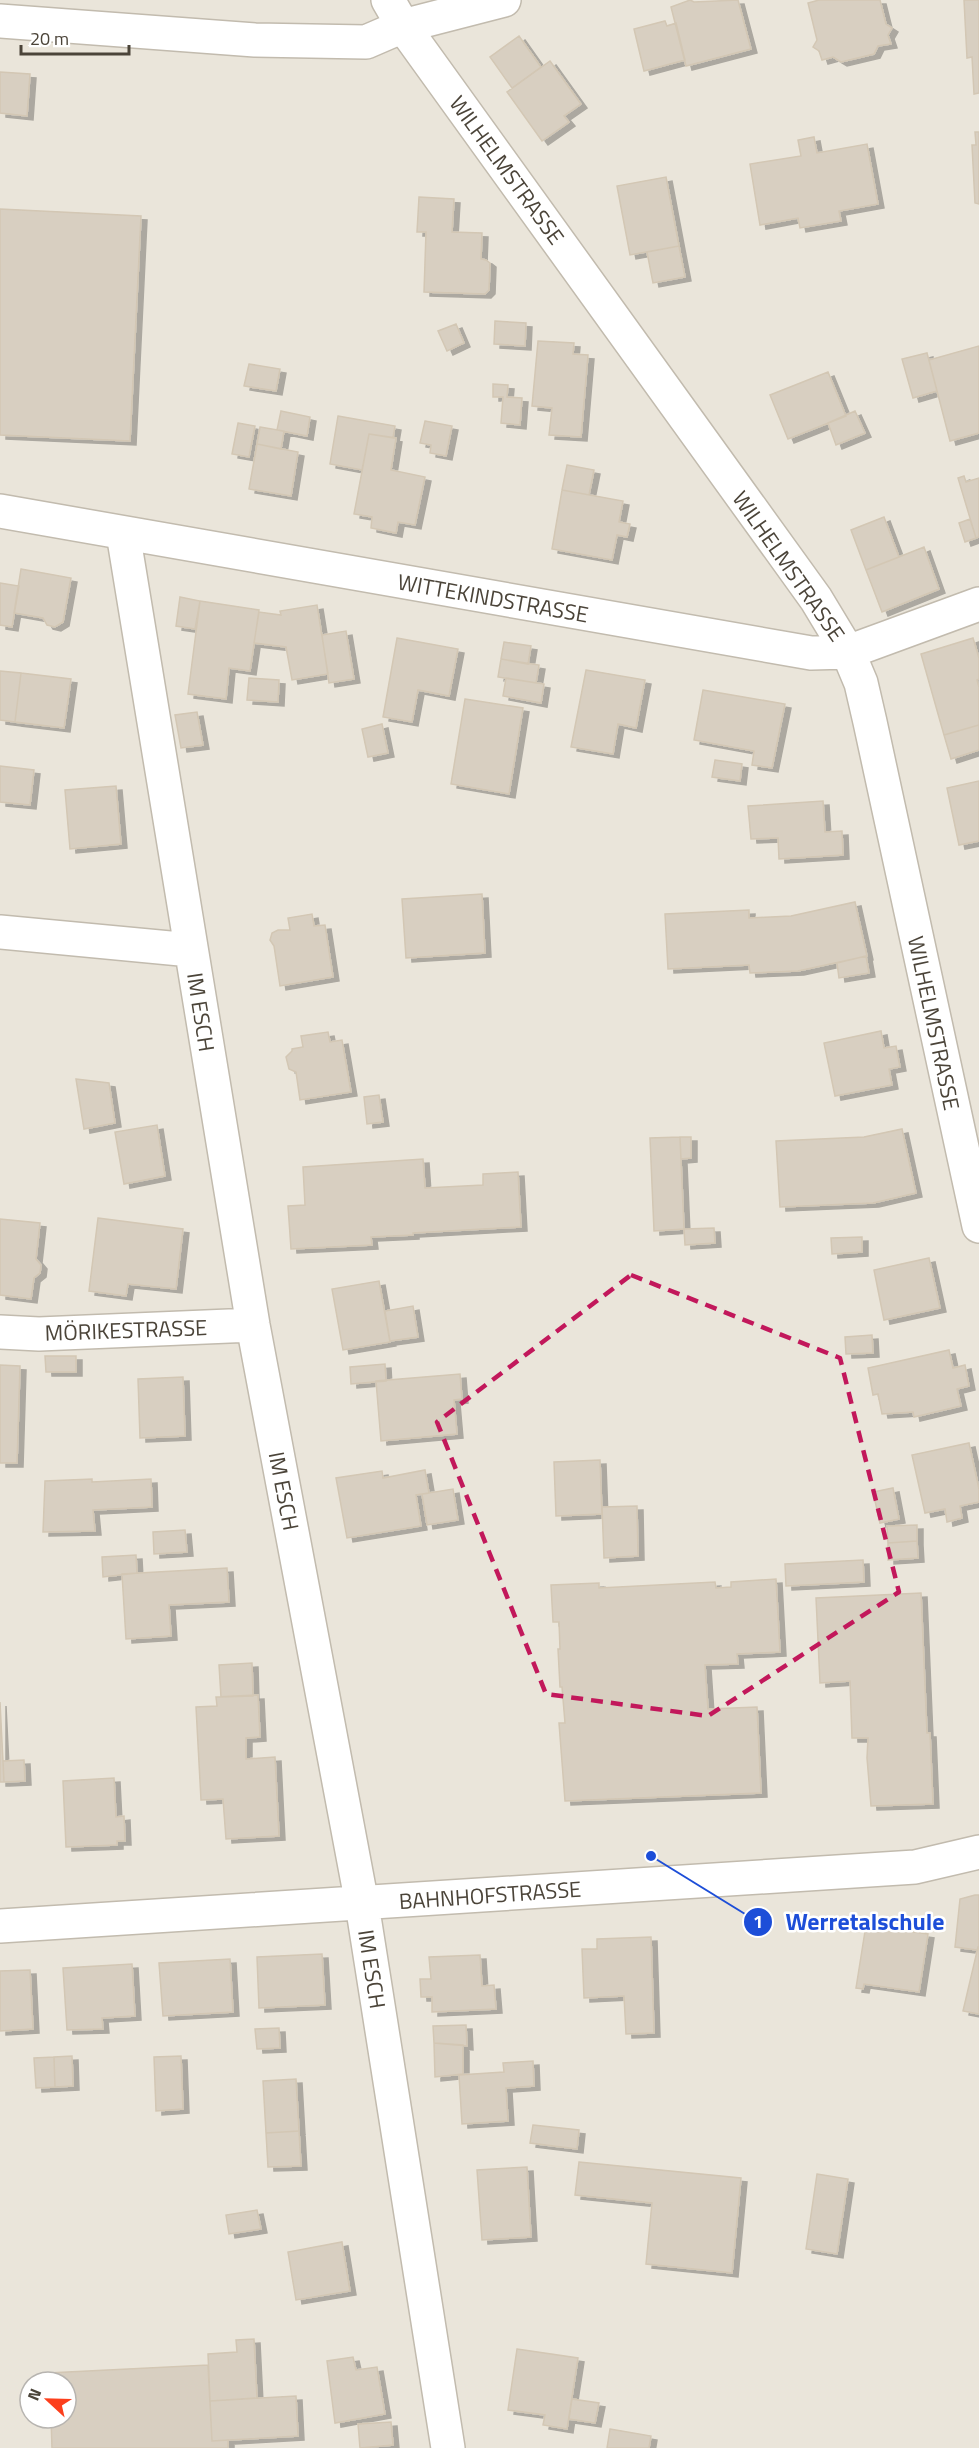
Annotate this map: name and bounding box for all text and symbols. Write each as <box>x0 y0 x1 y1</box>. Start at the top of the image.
scale bar <box>21 18 129 56</box>
text: 20 m <box>30 25 69 52</box>
street label: WILHELMSTRASSE <box>441 88 573 252</box>
street label: WILHELMSTRASSE <box>724 484 854 648</box>
street label: WITTEKINDSTRASSE <box>395 564 591 632</box>
street label: WILHELMSTRASSE <box>899 933 969 1113</box>
street label: IM ESCH <box>178 970 224 1054</box>
street label: MÖRIKESTRASSE <box>44 1310 208 1350</box>
street label: IM ESCH <box>260 1449 308 1533</box>
street label: BAHNHOFSTRASSE <box>398 1872 582 1918</box>
callout: Werretalschule <box>743 1901 956 1943</box>
text: Werretalschule <box>786 1903 944 1939</box>
text: 1 <box>753 1908 763 1935</box>
street label: IM ESCH <box>349 1927 395 2011</box>
north arrow <box>18 2370 78 2430</box>
text: N <box>21 2385 47 2404</box>

